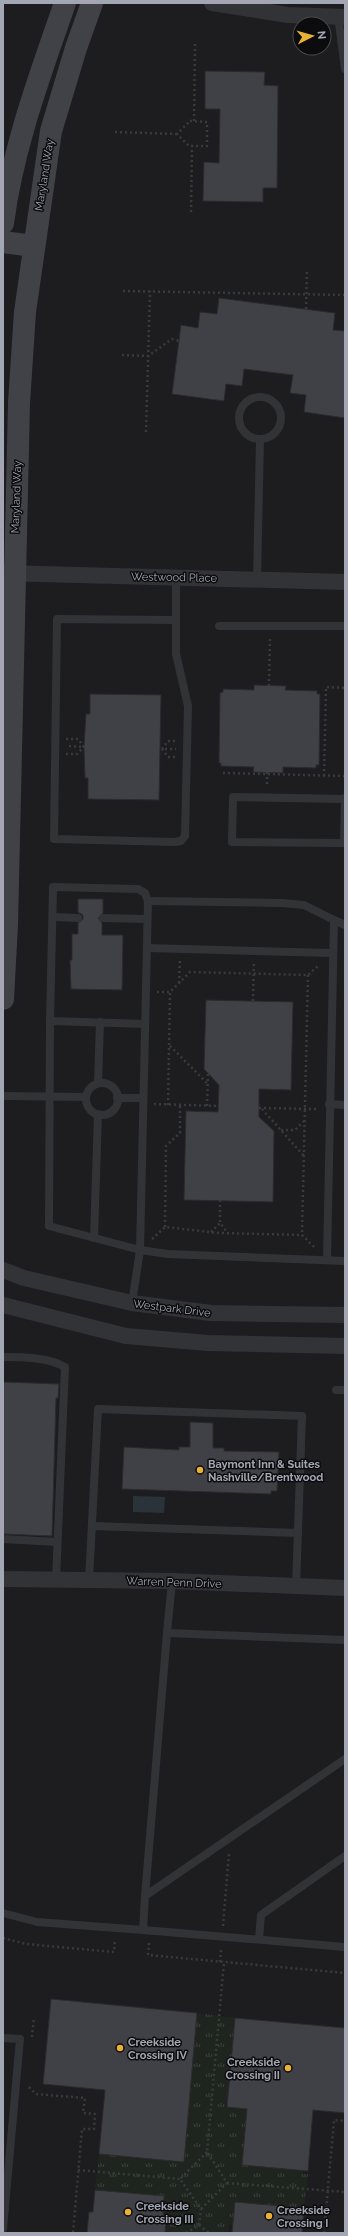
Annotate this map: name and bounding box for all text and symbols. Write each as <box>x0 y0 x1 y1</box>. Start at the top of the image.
north arrow <box>292 16 332 56</box>
text: N <box>315 30 328 40</box>
street label: Maryland Way <box>32 138 57 212</box>
street label: Maryland Way <box>9 460 24 534</box>
street label: Westwood Place <box>131 570 218 585</box>
street label: Westpark Drive <box>133 1297 212 1320</box>
place label: Baymont Inn & Suites Nashville/Brentwood <box>208 1458 323 1484</box>
marker: Baymont Inn & Suites Nashville/Brentwood <box>195 1465 205 1475</box>
street label: Warren Penn Drive <box>126 1574 222 1591</box>
place label: Creekside Crossing IV <box>128 2036 187 2062</box>
marker: Creekside Crossing IV <box>115 2043 125 2053</box>
place label: Creekside Crossing II <box>225 2056 280 2082</box>
marker: Creekside Crossing II <box>283 2063 293 2073</box>
place label: Creekside Crossing III <box>136 2200 194 2226</box>
place label: Creekside Crossing I <box>277 2204 330 2230</box>
marker: Creekside Crossing III <box>123 2207 133 2217</box>
marker: Creekside Crossing I <box>264 2211 274 2221</box>

